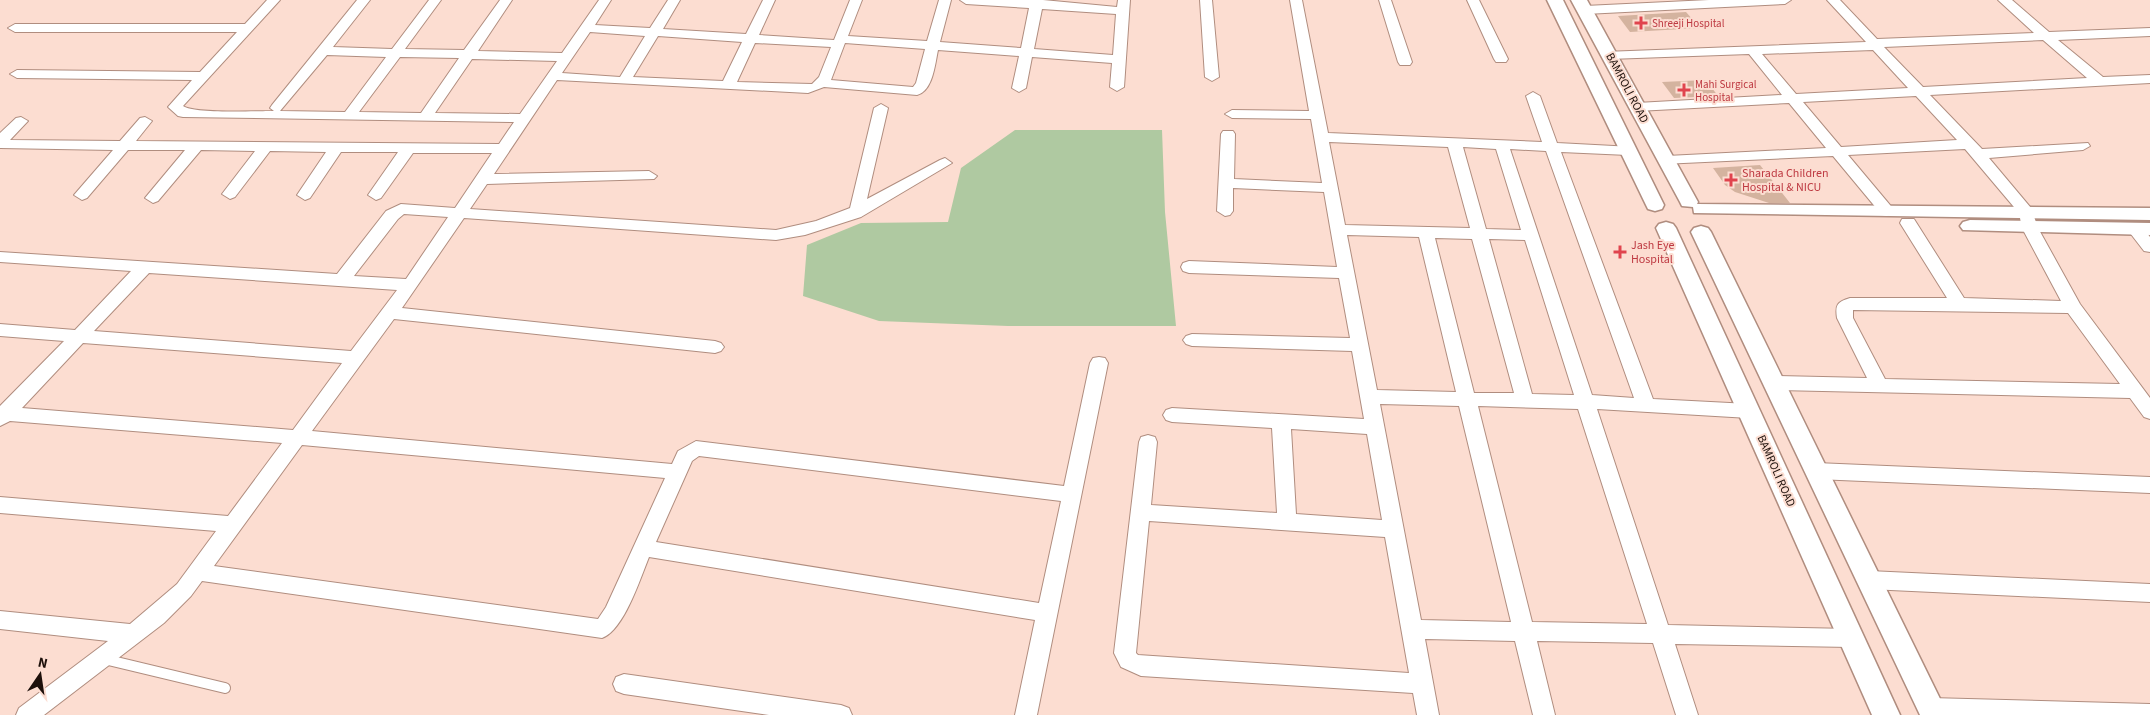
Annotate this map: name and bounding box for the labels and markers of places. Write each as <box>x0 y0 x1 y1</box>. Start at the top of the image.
marker: Shreeji Hospital <box>1634 16 1648 30</box>
place label: Shreeji Hospital <box>1652 16 1725 31</box>
place label: Mahi Surgical Hospital <box>1695 77 1757 105</box>
marker: Mahi Surgical Hospital <box>1677 83 1691 97</box>
place label: Sharada Children Hospital & NICU <box>1742 165 1829 196</box>
marker: Sharada Children Hospital & NICU <box>1724 173 1738 187</box>
place label: Jash Eye Hospital <box>1631 237 1675 268</box>
marker: Jash Eye Hospital <box>1613 245 1627 259</box>

